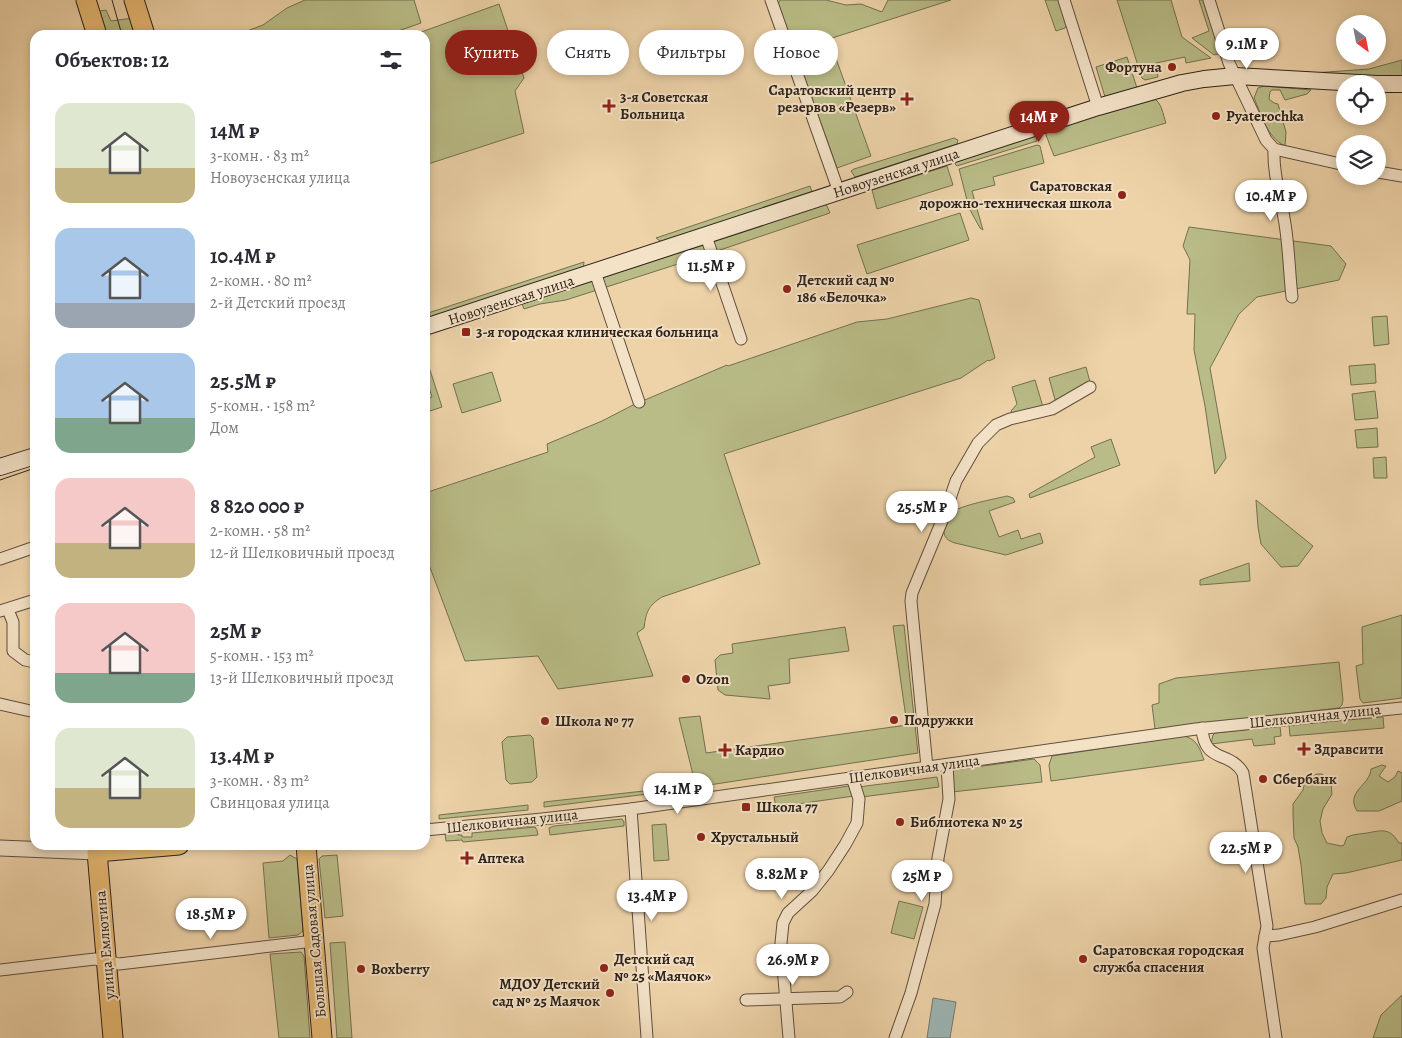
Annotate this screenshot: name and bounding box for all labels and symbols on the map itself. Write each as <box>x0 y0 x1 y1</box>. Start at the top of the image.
north arrow <box>1336 15 1386 65</box>
pin: 9.1M ₽ <box>1206 28 1288 70</box>
place label: Фортуна <box>1105 57 1163 77</box>
marker: Фортуна <box>1166 61 1178 73</box>
place label: Саратовский центр резервов «Резерв» <box>769 80 896 117</box>
place label: 3-я Советская Больница <box>620 87 709 124</box>
marker: Саратовский центр резервов «Резерв» <box>900 92 914 106</box>
marker: 3-я Советская Больница <box>602 99 616 113</box>
pin: 14M ₽ <box>1004 100 1074 143</box>
place label: Pyaterochka <box>1226 106 1305 126</box>
marker: Pyaterochka <box>1210 110 1222 122</box>
street label: Новоузенская улица <box>830 143 962 203</box>
place label: Саратовская дорожно-техническая школа <box>919 176 1113 213</box>
pin: 10.4M ₽ <box>1225 180 1317 222</box>
marker: Саратовская дорожно-техническая школа <box>1116 189 1128 201</box>
pin: 11.5M ₽ <box>665 250 757 292</box>
street label: Новоузенская улица <box>445 270 577 330</box>
place label: Детский сад № 186 «Белочка» <box>797 270 895 307</box>
marker: Детский сад № 186 «Белочка» <box>781 283 793 295</box>
place label: 3-я городская клиническая больница <box>476 322 719 342</box>
marker: 3-я городская клиническая больница <box>460 326 472 338</box>
pin: 25.5M ₽ <box>876 490 968 533</box>
place label: Ozon <box>696 669 730 689</box>
marker: Ozon <box>680 673 692 685</box>
street label: Шелковичная улица <box>1248 699 1382 733</box>
place label: Подружки <box>904 710 974 730</box>
place label: Школа № 77 <box>555 711 635 731</box>
marker: Подружки <box>888 714 900 726</box>
marker: Школа № 77 <box>539 715 551 727</box>
place label: Здравсити <box>1314 739 1384 759</box>
place label: Кардио <box>735 740 785 760</box>
marker: Здравсити <box>1298 743 1310 755</box>
marker: Кардио <box>719 744 731 756</box>
street label: Шелковичная улица <box>847 750 981 788</box>
place label: Сбербанк <box>1273 769 1337 789</box>
pin: 14.1M ₽ <box>632 772 724 815</box>
marker: Сбербанк <box>1257 773 1269 785</box>
place label: Школа 77 <box>756 797 818 817</box>
marker: Школа 77 <box>740 801 752 813</box>
street label: Шелковичная улица <box>445 804 579 838</box>
place label: Библиотека № 25 <box>910 812 1023 832</box>
marker: Библиотека № 25 <box>894 816 906 828</box>
place label: Хрустальный <box>711 827 799 847</box>
marker: Хрустальный <box>695 831 707 843</box>
pin: 22.5M ₽ <box>1200 832 1292 874</box>
place label: Аптека <box>477 848 525 868</box>
marker: Аптека <box>460 851 474 865</box>
pin: 8.82M ₽ <box>736 858 828 900</box>
pin: 25M ₽ <box>887 860 957 902</box>
street label: Большая Садовая улица <box>297 863 331 1018</box>
pin: 13.4M ₽ <box>606 880 698 922</box>
street label: улица Емлютина <box>90 890 120 1001</box>
pin: 18.5M ₽ <box>165 898 257 940</box>
place label: Саратовская городская служба спасения <box>1093 940 1245 977</box>
pin: 26.9M ₽ <box>747 944 839 986</box>
place label: Детский сад № 25 «Маячок» <box>614 949 712 986</box>
marker: Саратовская городская служба спасения <box>1077 953 1089 965</box>
place label: Boxberry <box>371 959 430 979</box>
marker: Детский сад № 25 «Маячок» <box>598 962 610 974</box>
marker: Boxberry <box>355 963 367 975</box>
place label: МДОУ Детский сад № 25 Маячок <box>492 974 600 1011</box>
marker: МДОУ Детский сад № 25 Маячок <box>604 987 616 999</box>

